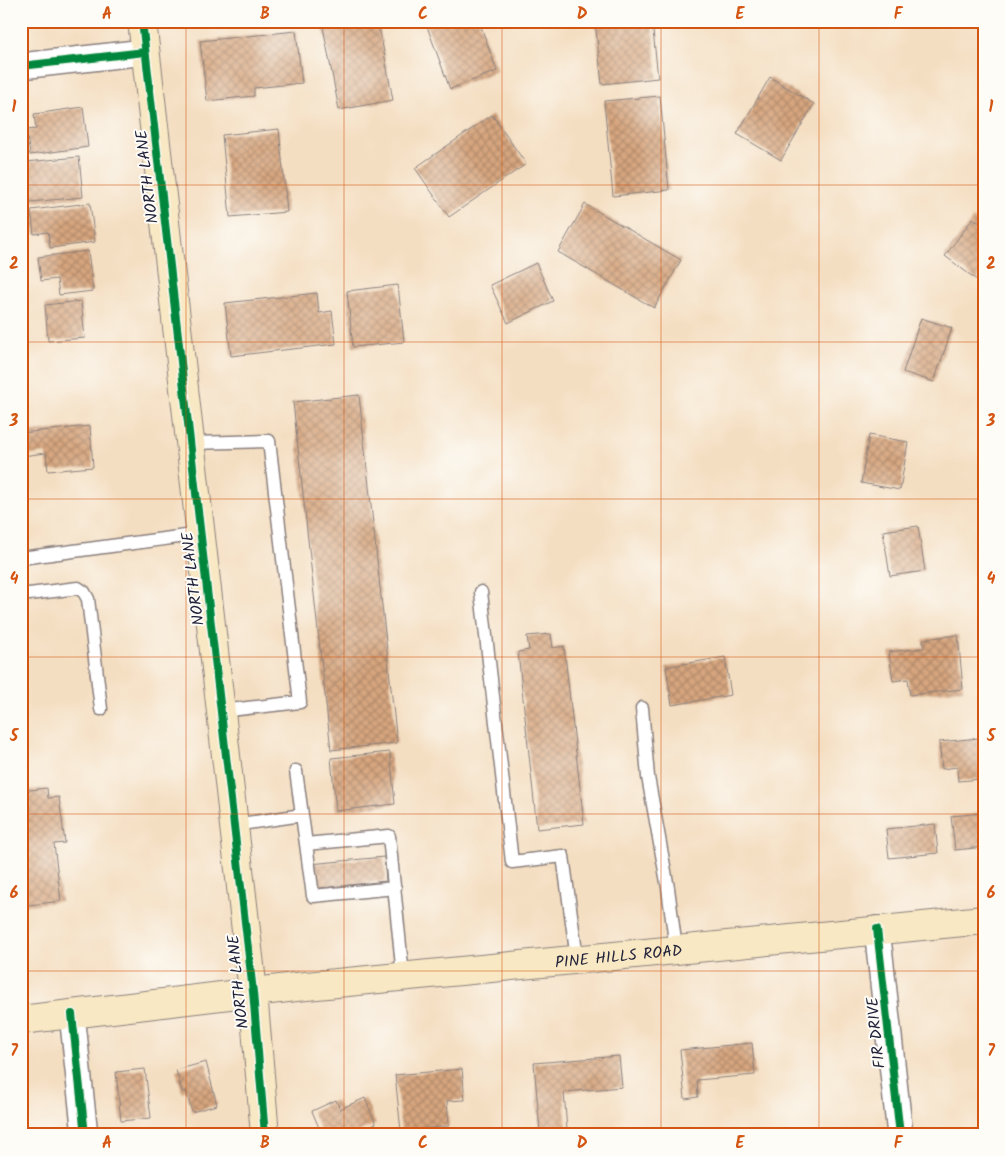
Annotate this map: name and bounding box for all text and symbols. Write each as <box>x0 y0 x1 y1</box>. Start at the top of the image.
text: A <box>102 2 112 27</box>
text: B <box>260 2 270 27</box>
text: C <box>418 2 428 27</box>
text: D <box>577 2 588 27</box>
text: E <box>736 2 746 27</box>
text: F <box>894 2 904 27</box>
text: 1 <box>12 95 17 120</box>
text: 1 <box>989 95 994 120</box>
street label: NORTH LANE <box>129 128 166 225</box>
text: 2 <box>9 252 19 277</box>
text: 2 <box>986 252 996 277</box>
text: 3 <box>9 409 19 434</box>
text: 3 <box>986 409 996 434</box>
street label: NORTH LANE <box>175 530 212 627</box>
text: 4 <box>10 567 19 592</box>
text: 4 <box>987 567 996 592</box>
text: 5 <box>9 724 20 749</box>
text: 5 <box>986 724 997 749</box>
text: 6 <box>10 881 19 906</box>
text: 6 <box>987 881 996 906</box>
street label: NORTH LANE <box>221 933 256 1030</box>
street label: PINE HILLS ROAD <box>554 938 683 976</box>
street label: FIR DRIVE <box>860 995 893 1070</box>
text: 7 <box>10 1039 18 1064</box>
text: 7 <box>987 1039 995 1064</box>
text: A <box>102 1131 112 1156</box>
text: B <box>260 1131 270 1156</box>
text: C <box>418 1131 428 1156</box>
text: D <box>577 1131 588 1156</box>
text: E <box>736 1131 746 1156</box>
text: F <box>894 1131 904 1156</box>

